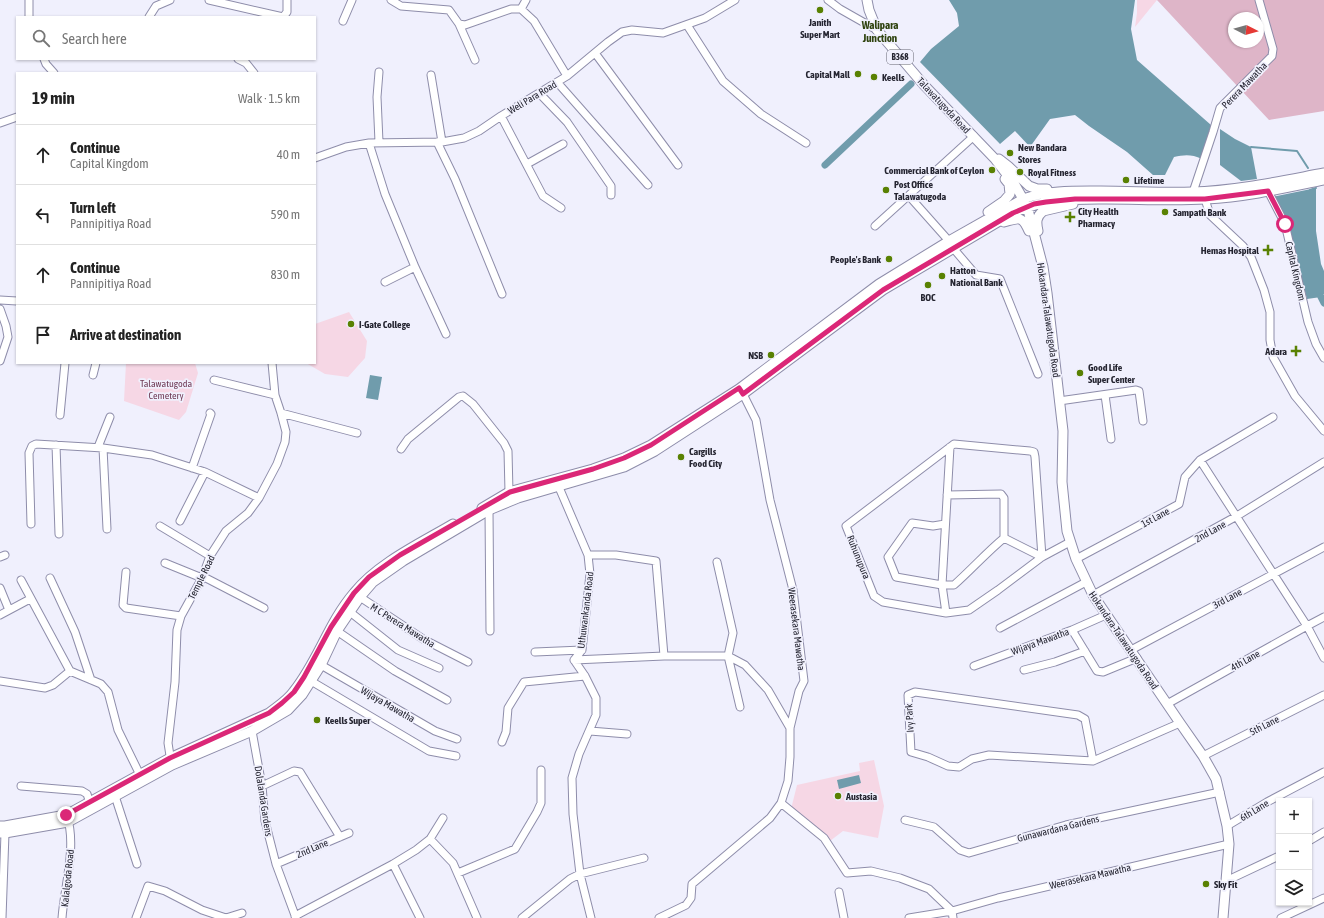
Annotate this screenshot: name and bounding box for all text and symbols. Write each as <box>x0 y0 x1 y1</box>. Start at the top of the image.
marker: Janith Super Mart <box>815 5 825 15</box>
north arrow <box>1228 12 1264 48</box>
search box <box>16 16 316 60</box>
place label: Janith Super Mart <box>800 17 840 40</box>
district label: Walipara Junction <box>861 19 898 44</box>
icon: search <box>30 27 52 49</box>
text: Search here <box>62 30 127 47</box>
road number: B368 <box>887 50 913 64</box>
street label: Perera Mawatha <box>1220 60 1269 111</box>
place label: Capital Mall <box>806 69 850 80</box>
marker: Capital Mall <box>853 69 863 79</box>
marker: Keells <box>869 72 879 82</box>
place label: Keells <box>882 72 905 83</box>
street label: Talawatugoda Road <box>915 75 973 136</box>
street label: Weli Para Road <box>506 78 559 116</box>
text: 19 min <box>32 88 75 108</box>
text: Walk · 1.5 km <box>238 91 300 106</box>
text: Continue <box>70 139 120 156</box>
place label: New Bandara Stores <box>1018 142 1067 165</box>
icon: ahead <box>32 144 54 166</box>
text: 40 m <box>277 147 300 162</box>
marker: New Bandara Stores <box>1005 148 1015 158</box>
text: Capital Kingdom <box>70 156 149 171</box>
place label: Commercial Bank of Ceylon <box>884 165 984 176</box>
marker: Commercial Bank of Ceylon <box>987 165 997 175</box>
marker: Royal Fitness <box>1015 167 1025 177</box>
place label: Royal Fitness <box>1028 167 1076 178</box>
marker: Lifetime <box>1121 175 1131 185</box>
place label: Lifetime <box>1134 175 1165 186</box>
place label: Post Office Talawatugoda <box>894 179 946 202</box>
marker: Post Office Talawatugoda <box>881 185 891 195</box>
text: Turn left <box>70 199 116 216</box>
icon: left <box>32 204 54 226</box>
place label: City Health Pharmacy <box>1078 206 1119 229</box>
text: 590 m <box>271 207 300 222</box>
marker: Sampath Bank <box>1160 207 1170 217</box>
place label: Sampath Bank <box>1173 207 1227 218</box>
marker: City Health Pharmacy <box>1065 212 1075 222</box>
route start <box>1276 215 1294 233</box>
text: Pannipitiya Road <box>70 216 152 231</box>
street label: Capital Kingdom <box>1283 240 1308 302</box>
marker: Hemas Hospital <box>1262 244 1274 256</box>
place label: Hemas Hospital <box>1201 245 1259 256</box>
place label: People's Bank <box>830 254 882 265</box>
marker: People's Bank <box>884 254 894 264</box>
text: Continue <box>70 259 120 276</box>
street label: Hokandara-Talawatugoda Road <box>1035 262 1062 378</box>
icon: ahead <box>32 264 54 286</box>
place label: Hatton National Bank <box>950 265 1003 288</box>
text: 830 m <box>271 267 300 282</box>
marker: Hatton National Bank <box>937 271 947 281</box>
text: Pannipitiya Road <box>70 276 152 291</box>
marker: BOC <box>923 280 933 290</box>
place label: BOC <box>920 292 936 303</box>
marker: I-Gate College <box>346 319 356 329</box>
place label: I-Gate College <box>359 319 411 330</box>
icon: arrive <box>32 324 54 346</box>
text: Arrive at destination <box>70 326 181 343</box>
marker: Adara <box>1290 345 1302 357</box>
place label: Adara <box>1264 346 1287 357</box>
place label: NSB <box>748 350 763 361</box>
marker: NSB <box>766 350 776 360</box>
place label: Good Life Super Center <box>1088 362 1136 385</box>
marker: Good Life Super Center <box>1075 368 1085 378</box>
park label: Talawatugoda Cemetery <box>140 378 192 401</box>
place label: Cargills Food City <box>689 446 723 469</box>
marker: Cargills Food City <box>676 452 686 462</box>
street label: 1st Lane <box>1139 505 1172 529</box>
street label: 2nd Lane <box>1193 518 1228 544</box>
street label: Ruhunupura <box>845 534 872 581</box>
street label: Temple Road <box>186 553 217 601</box>
street label: Uthuwankanda Road <box>575 571 596 649</box>
street label: 3rd Lane <box>1211 586 1244 611</box>
street label: Weerasekara Mawatha <box>786 587 807 672</box>
street label: Hokandara-Talawatugoda Road <box>1087 589 1161 692</box>
street label: M C Perera Mawatha <box>369 601 437 650</box>
street label: Wijaya Mawatha <box>1010 626 1071 657</box>
street label: 4th Lane <box>1229 648 1262 673</box>
street label: Wijaya Mawatha <box>359 684 417 725</box>
street label: Ivy Park <box>903 703 916 733</box>
street label: 5th Lane <box>1248 713 1281 738</box>
marker: Keells Super <box>312 715 322 725</box>
place label: Keells Super <box>325 715 371 726</box>
street label: Dolalanda Gardens <box>253 765 275 837</box>
marker: Austasia <box>833 791 843 801</box>
place label: Austasia <box>845 791 878 802</box>
street label: 6th Lane <box>1238 797 1271 823</box>
map controls <box>1276 798 1312 906</box>
button: + <box>1276 798 1312 834</box>
route end <box>57 806 75 824</box>
street label: Gunawardana Gardens <box>1016 813 1101 844</box>
button: − <box>1276 834 1312 870</box>
street label: 2nd Lane <box>295 837 330 860</box>
street label: Kalalgoda Road <box>59 848 76 907</box>
street label: Weerasekara Mawatha <box>1048 862 1132 891</box>
button: layers <box>1276 870 1312 906</box>
marker: Sky Fit <box>1201 879 1211 889</box>
place label: Sky Fit <box>1214 879 1237 890</box>

